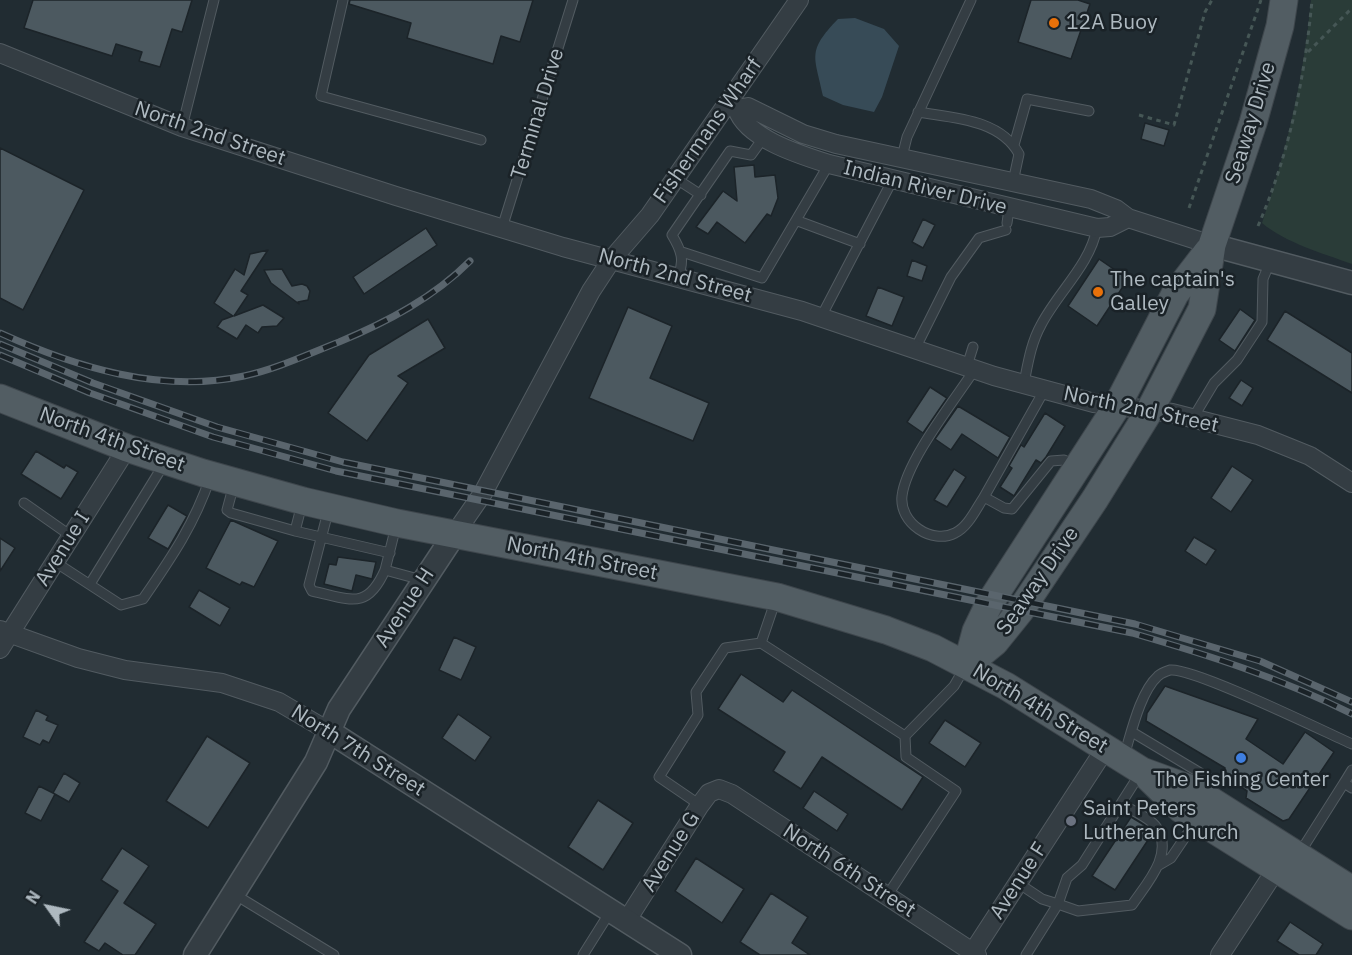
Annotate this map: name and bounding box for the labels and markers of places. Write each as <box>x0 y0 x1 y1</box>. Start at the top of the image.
place label: 12A Buoy <box>1066 10 1157 36</box>
marker: 12A Buoy <box>1047 16 1061 30</box>
place label: The captain's Galley <box>1110 267 1235 317</box>
marker: The captain's Galley <box>1091 285 1105 299</box>
marker: The Fishing Center <box>1234 751 1248 765</box>
place label: The Fishing Center <box>1153 767 1329 793</box>
place label: Saint Peters Lutheran Church <box>1083 796 1239 846</box>
marker: Saint Peters Lutheran Church <box>1064 814 1078 828</box>

